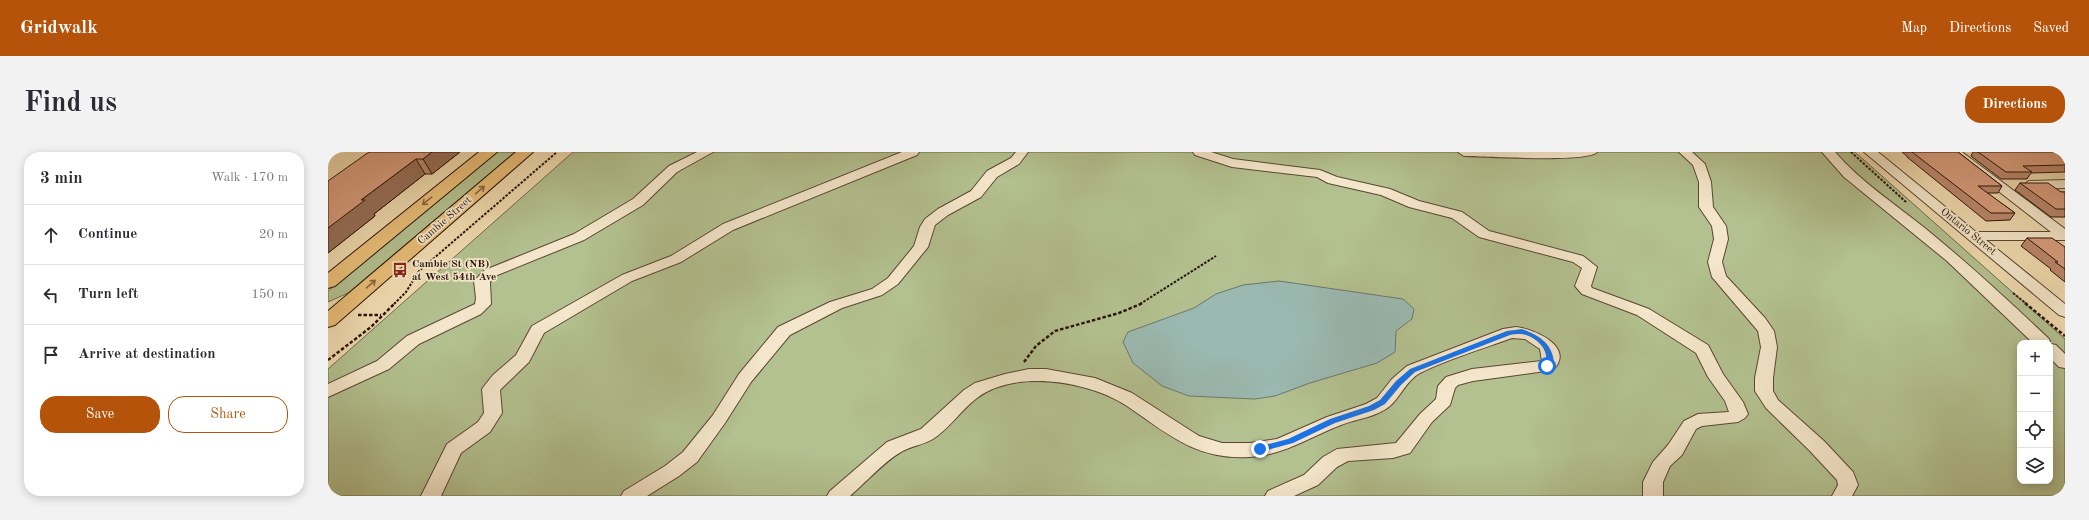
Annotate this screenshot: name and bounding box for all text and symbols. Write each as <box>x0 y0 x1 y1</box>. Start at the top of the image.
text: Gridwalk <box>20 19 98 38</box>
text: Map <box>1901 21 1927 35</box>
text: Directions <box>1949 21 2011 35</box>
text: Saved <box>2033 21 2069 35</box>
button: Directions <box>1965 86 2065 123</box>
text: Find us <box>24 90 117 118</box>
text: 3 min <box>40 170 83 187</box>
text: Walk · 170 m <box>211 171 288 184</box>
one-way arrow <box>475 186 486 195</box>
street label: Cambie Street <box>416 195 474 247</box>
one-way arrow <box>422 197 432 206</box>
street label: Ontario Street <box>1938 206 1998 258</box>
icon: ahead <box>40 224 62 246</box>
text: Continue <box>78 227 137 242</box>
text: 20 m <box>259 228 288 241</box>
place label: Cambie St (NB) at West 54th Ave <box>412 259 496 283</box>
bus stop icon: Cambie St (NB) at West 54th Ave <box>391 261 409 279</box>
one-way arrow <box>366 280 376 289</box>
icon: left <box>40 284 62 306</box>
text: Turn left <box>78 287 138 302</box>
text: 150 m <box>251 288 288 301</box>
map controls <box>2017 340 2053 484</box>
button: + <box>2017 340 2053 376</box>
icon: arrive <box>40 344 62 366</box>
text: Arrive at destination <box>78 347 216 362</box>
route start <box>1538 357 1556 375</box>
button: − <box>2017 376 2053 412</box>
button: Save <box>40 396 160 433</box>
button: Share <box>168 396 288 433</box>
button: locate <box>2017 412 2053 448</box>
route end <box>1251 440 1269 458</box>
button: layers <box>2017 448 2053 484</box>

